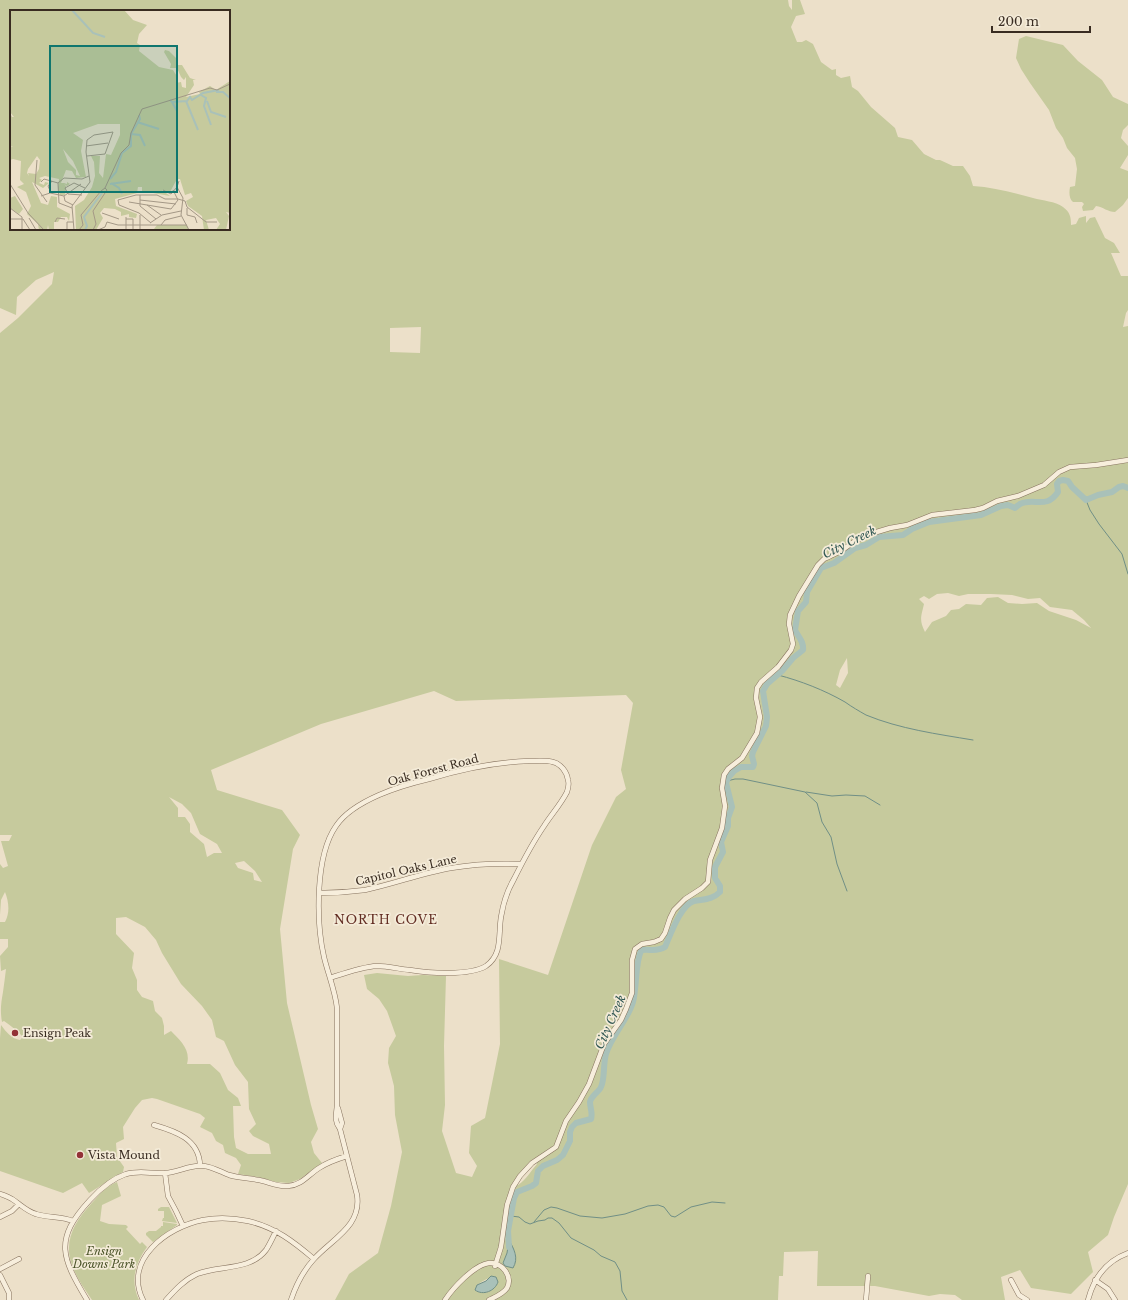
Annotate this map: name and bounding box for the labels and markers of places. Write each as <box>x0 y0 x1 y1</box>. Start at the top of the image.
place label: Ensign Peak <box>23 1026 91 1040</box>
marker: Ensign Peak <box>10 1028 20 1038</box>
place label: Vista Mound <box>87 1148 160 1162</box>
marker: Vista Mound <box>75 1150 85 1160</box>

